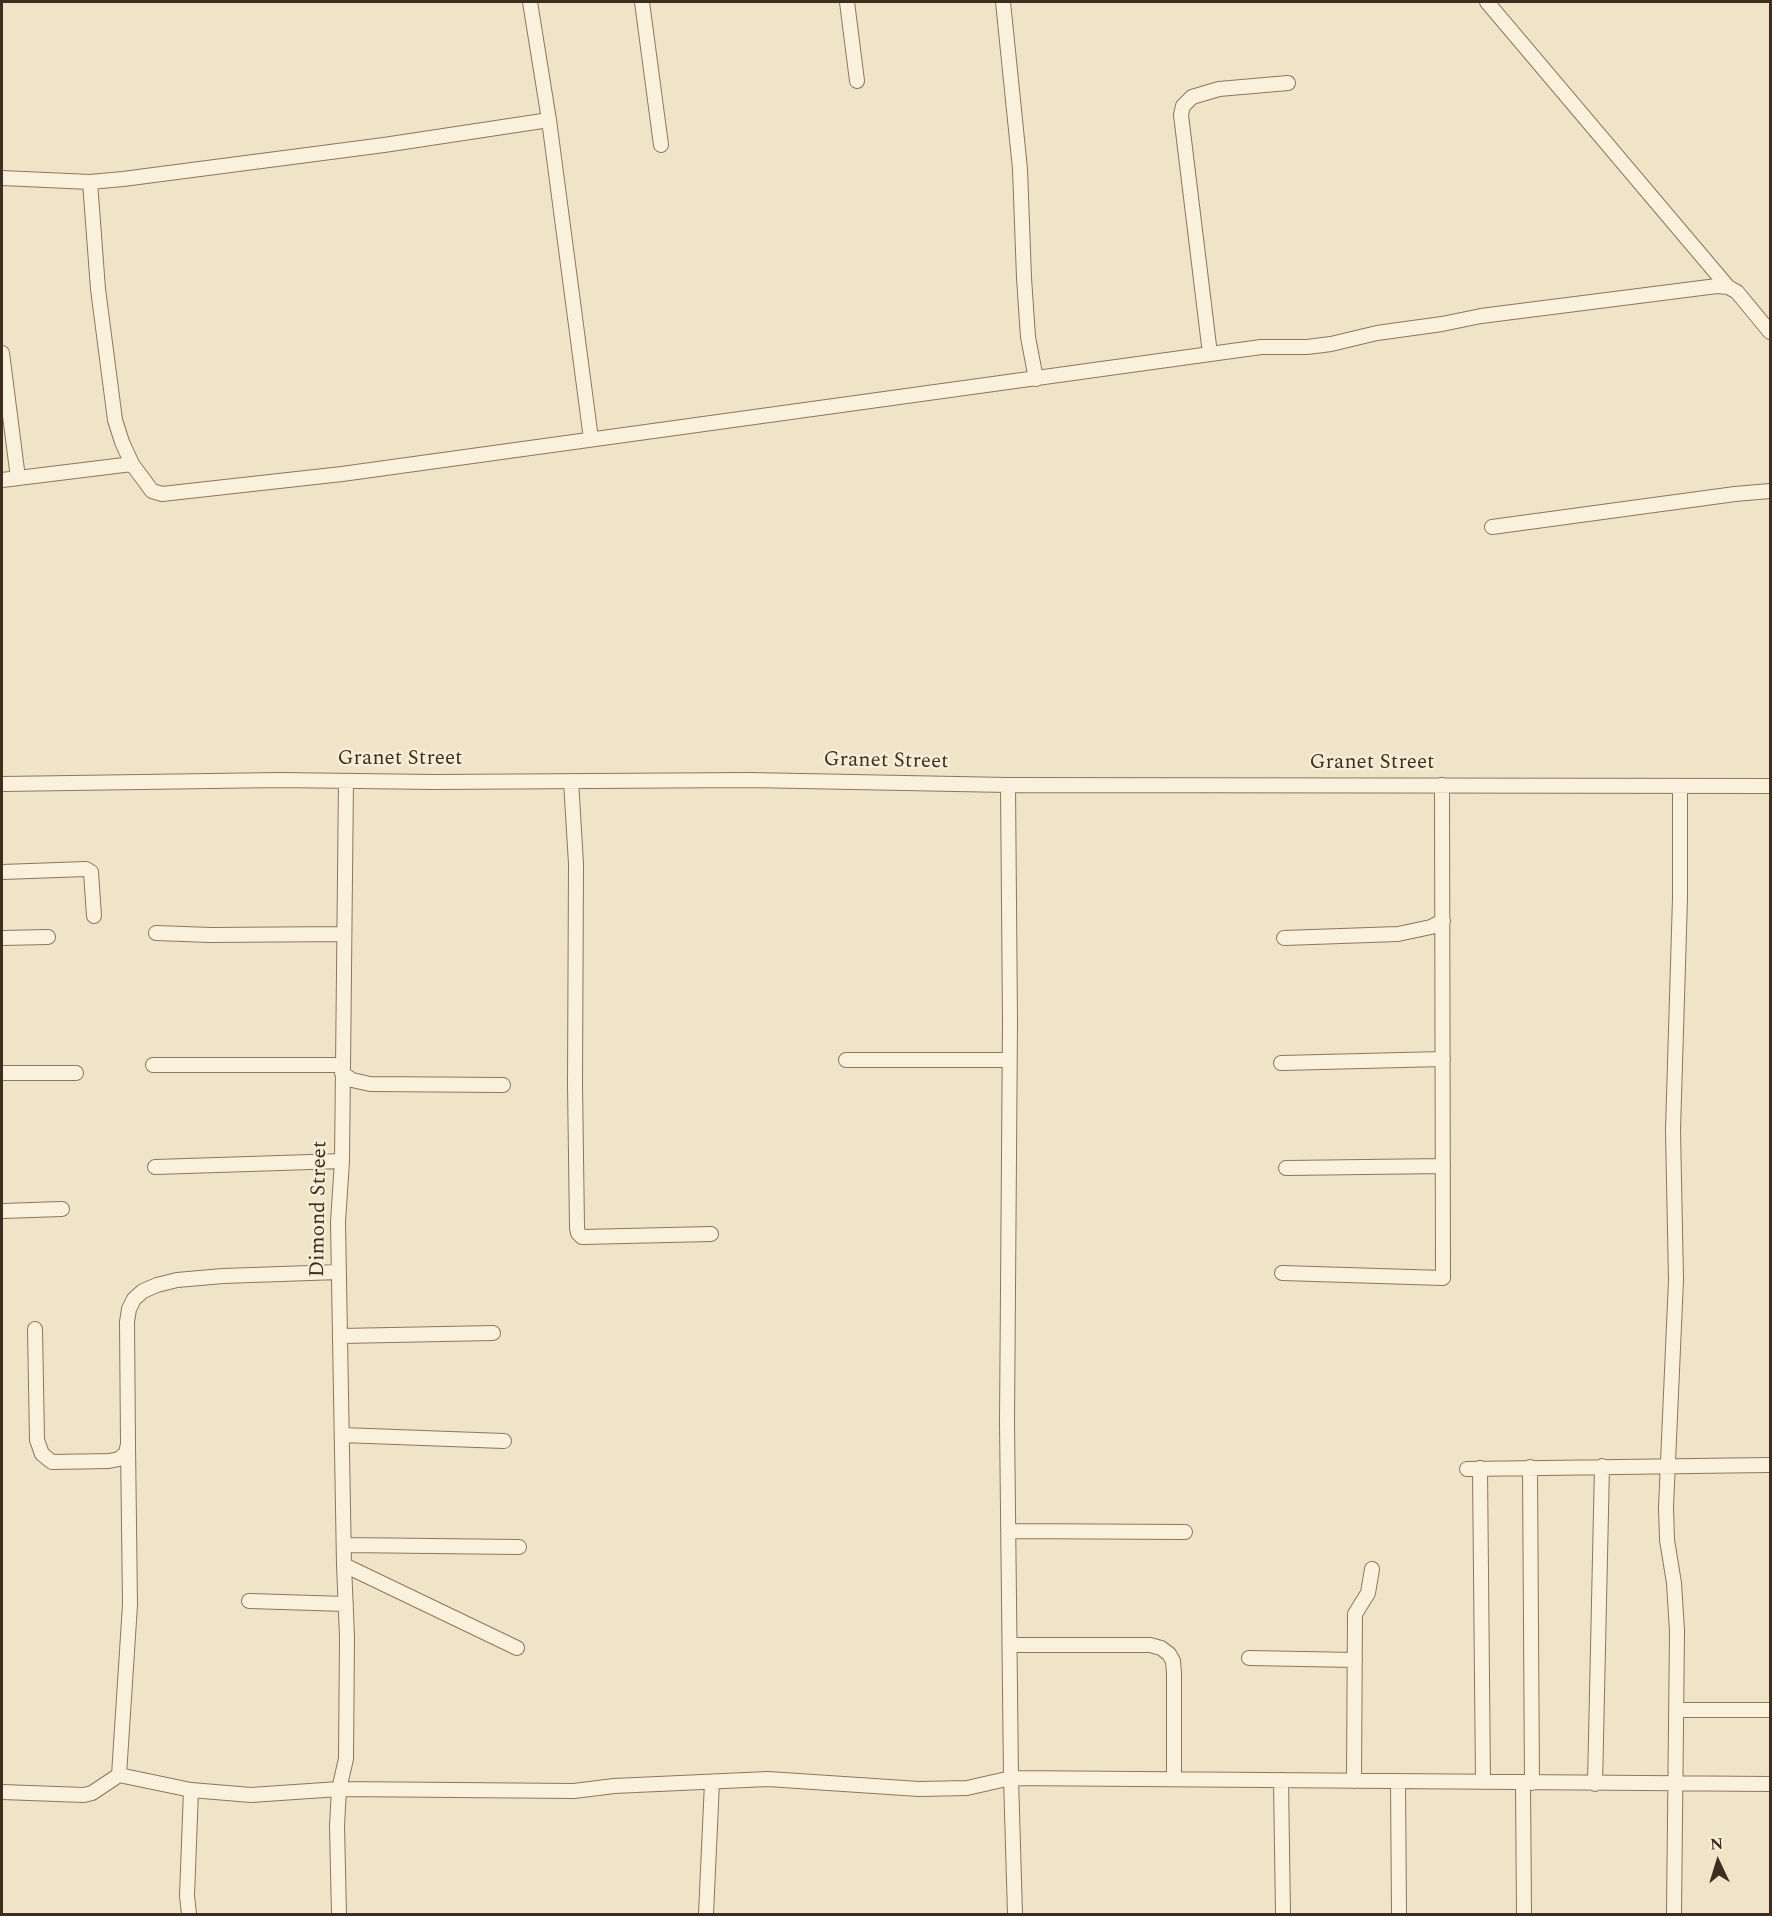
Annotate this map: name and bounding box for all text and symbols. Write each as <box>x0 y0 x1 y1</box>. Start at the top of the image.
street label: Granet Street <box>337 747 463 773</box>
street label: Granet Street <box>823 748 949 776</box>
street label: Granet Street <box>1309 751 1435 777</box>
street label: Dimond Street <box>306 1141 334 1277</box>
north arrow <box>1688 1832 1748 1892</box>
text: N <box>1709 1832 1724 1856</box>

